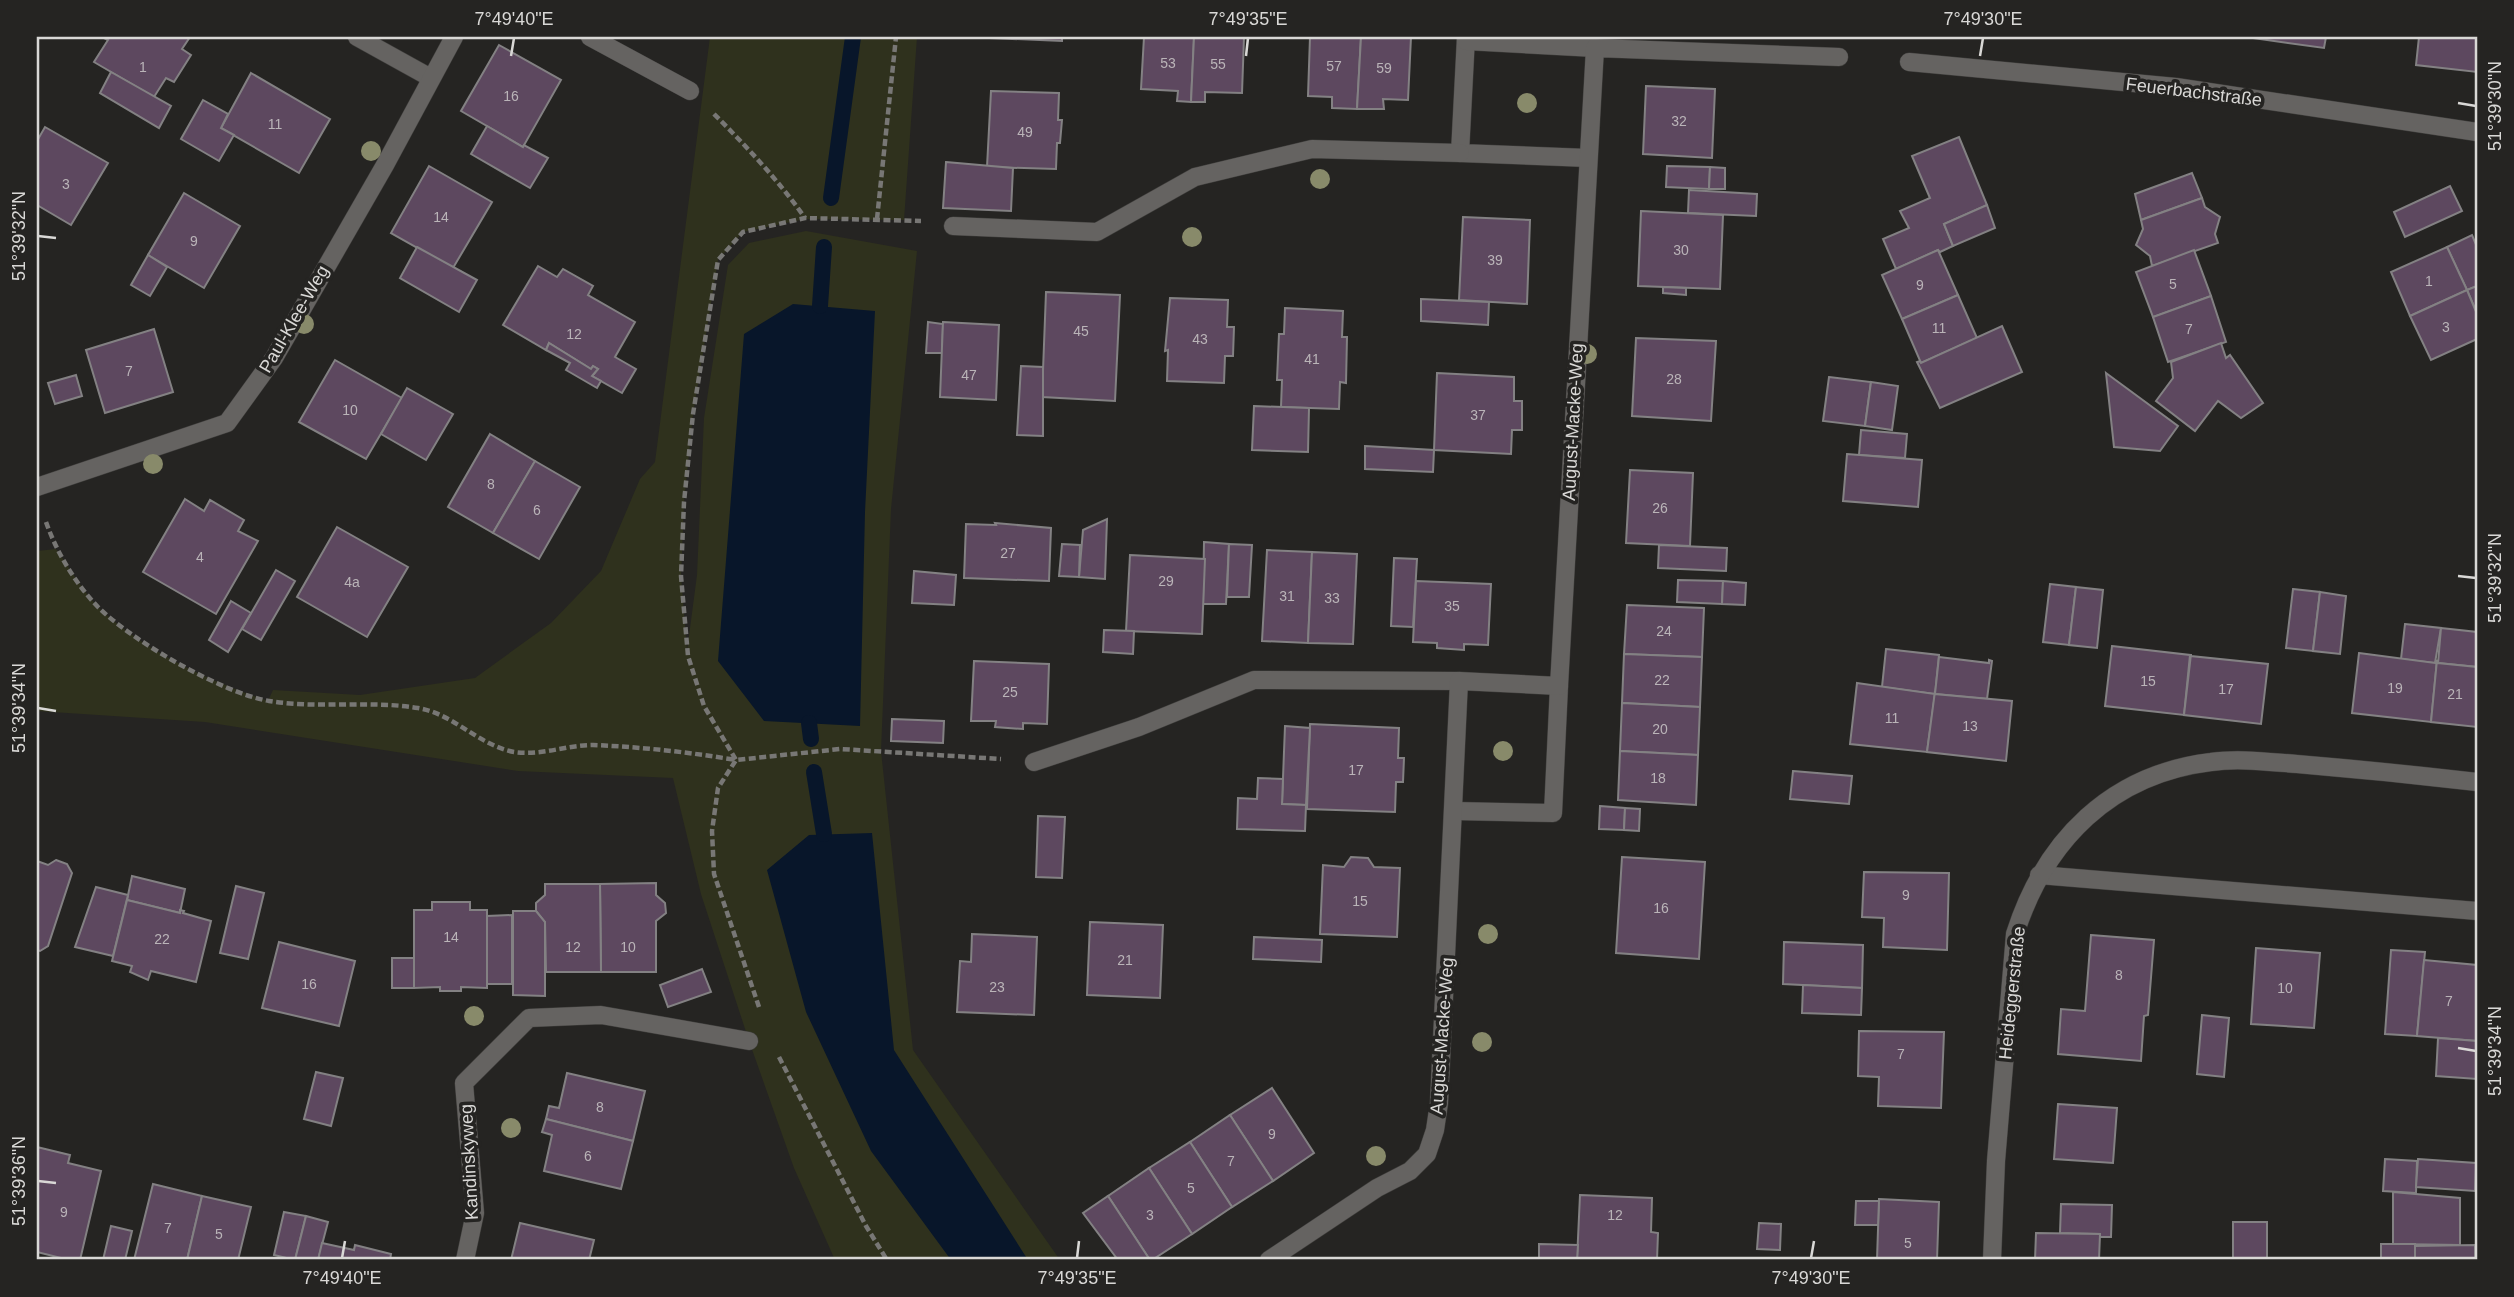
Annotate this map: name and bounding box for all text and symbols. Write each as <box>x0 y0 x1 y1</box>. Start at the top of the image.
text: 7°49'40"E <box>474 9 554 29</box>
text: 7°49'35"E <box>1208 9 1288 29</box>
text: 7°49'30"E <box>1943 9 2023 29</box>
house number: 53 <box>1160 55 1176 71</box>
house number: 55 <box>1210 56 1226 72</box>
house number: 57 <box>1326 58 1342 74</box>
house number: 1 <box>139 59 147 75</box>
house number: 59 <box>1376 60 1392 76</box>
text: 51°39'30"N <box>2485 61 2505 151</box>
street label: Feuerbachstraße <box>2125 74 2263 110</box>
house number: 16 <box>503 88 519 104</box>
house number: 32 <box>1671 113 1687 129</box>
house number: 11 <box>268 116 282 132</box>
house number: 49 <box>1017 124 1033 140</box>
house number: 3 <box>62 176 70 192</box>
text: 51°39'32"N <box>9 191 29 281</box>
house number: 14 <box>433 209 449 225</box>
house number: 9 <box>190 233 198 249</box>
house number: 30 <box>1673 242 1689 258</box>
house number: 39 <box>1487 252 1503 268</box>
street label: Paul-Klee-Weg <box>255 262 333 376</box>
house number: 1 <box>2425 273 2433 289</box>
house number: 5 <box>2169 276 2177 292</box>
house number: 9 <box>1916 277 1924 293</box>
house number: 3 <box>2442 319 2450 335</box>
house number: 11 <box>1932 320 1946 336</box>
house number: 7 <box>2185 321 2193 337</box>
house number: 45 <box>1073 323 1089 339</box>
house number: 12 <box>566 326 582 342</box>
house number: 43 <box>1192 331 1208 347</box>
street label: August-Macke-Weg <box>1559 343 1587 501</box>
house number: 41 <box>1304 351 1320 367</box>
house number: 7 <box>125 363 133 379</box>
house number: 47 <box>961 367 977 383</box>
house number: 28 <box>1666 371 1682 387</box>
house number: 10 <box>342 402 358 418</box>
house number: 37 <box>1470 407 1486 423</box>
house number: 8 <box>487 476 495 492</box>
house number: 26 <box>1652 500 1668 516</box>
house number: 6 <box>533 502 541 518</box>
text: 51°39'32"N <box>2485 533 2505 623</box>
house number: 27 <box>1000 545 1016 561</box>
house number: 4 <box>196 549 204 565</box>
house number: 29 <box>1158 573 1174 589</box>
house number: 4a <box>344 574 360 590</box>
house number: 31 <box>1279 588 1295 604</box>
house number: 33 <box>1324 590 1340 606</box>
house number: 35 <box>1444 598 1460 614</box>
house number: 24 <box>1656 623 1672 639</box>
text: 51°39'34"N <box>9 663 29 753</box>
house number: 22 <box>1654 672 1670 688</box>
house number: 15 <box>2140 673 2156 689</box>
house number: 19 <box>2387 680 2403 696</box>
house number: 17 <box>2218 681 2234 697</box>
house number: 25 <box>1002 684 1018 700</box>
house number: 21 <box>2447 686 2463 702</box>
house number: 11 <box>1885 710 1899 726</box>
house number: 13 <box>1962 718 1978 734</box>
house number: 20 <box>1652 721 1668 737</box>
house number: 17 <box>1348 762 1364 778</box>
house number: 18 <box>1650 770 1666 786</box>
house number: 9 <box>1902 887 1910 903</box>
house number: 15 <box>1352 893 1368 909</box>
house number: 16 <box>1653 900 1669 916</box>
street label: Heideggerstraße <box>1995 925 2029 1061</box>
house number: 14 <box>443 929 459 945</box>
house number: 22 <box>154 931 170 947</box>
house number: 12 <box>565 939 581 955</box>
house number: 10 <box>620 939 636 955</box>
house number: 21 <box>1117 952 1133 968</box>
street label: August-Macke-Weg <box>1427 957 1457 1115</box>
house number: 8 <box>2115 967 2123 983</box>
house number: 16 <box>301 976 317 992</box>
house number: 23 <box>989 979 1005 995</box>
house number: 10 <box>2277 980 2293 996</box>
house number: 7 <box>2445 993 2453 1009</box>
text: 51°39'34"N <box>2485 1006 2505 1096</box>
house number: 7 <box>1897 1046 1905 1062</box>
house number: 8 <box>596 1099 604 1115</box>
street label: Kandinskyweg <box>456 1104 482 1220</box>
house number: 9 <box>1268 1126 1276 1142</box>
text: 51°39'36"N <box>9 1136 29 1226</box>
house number: 6 <box>584 1148 592 1164</box>
house number: 7 <box>1227 1153 1235 1169</box>
house number: 5 <box>1187 1180 1195 1196</box>
house number: 9 <box>60 1204 68 1220</box>
house number: 3 <box>1146 1207 1154 1223</box>
house number: 12 <box>1607 1207 1623 1223</box>
house number: 7 <box>164 1220 172 1236</box>
house number: 5 <box>215 1226 223 1242</box>
house number: 5 <box>1904 1235 1912 1251</box>
text: 7°49'40"E <box>302 1268 382 1288</box>
text: 7°49'35"E <box>1037 1268 1117 1288</box>
text: 7°49'30"E <box>1771 1268 1851 1288</box>

